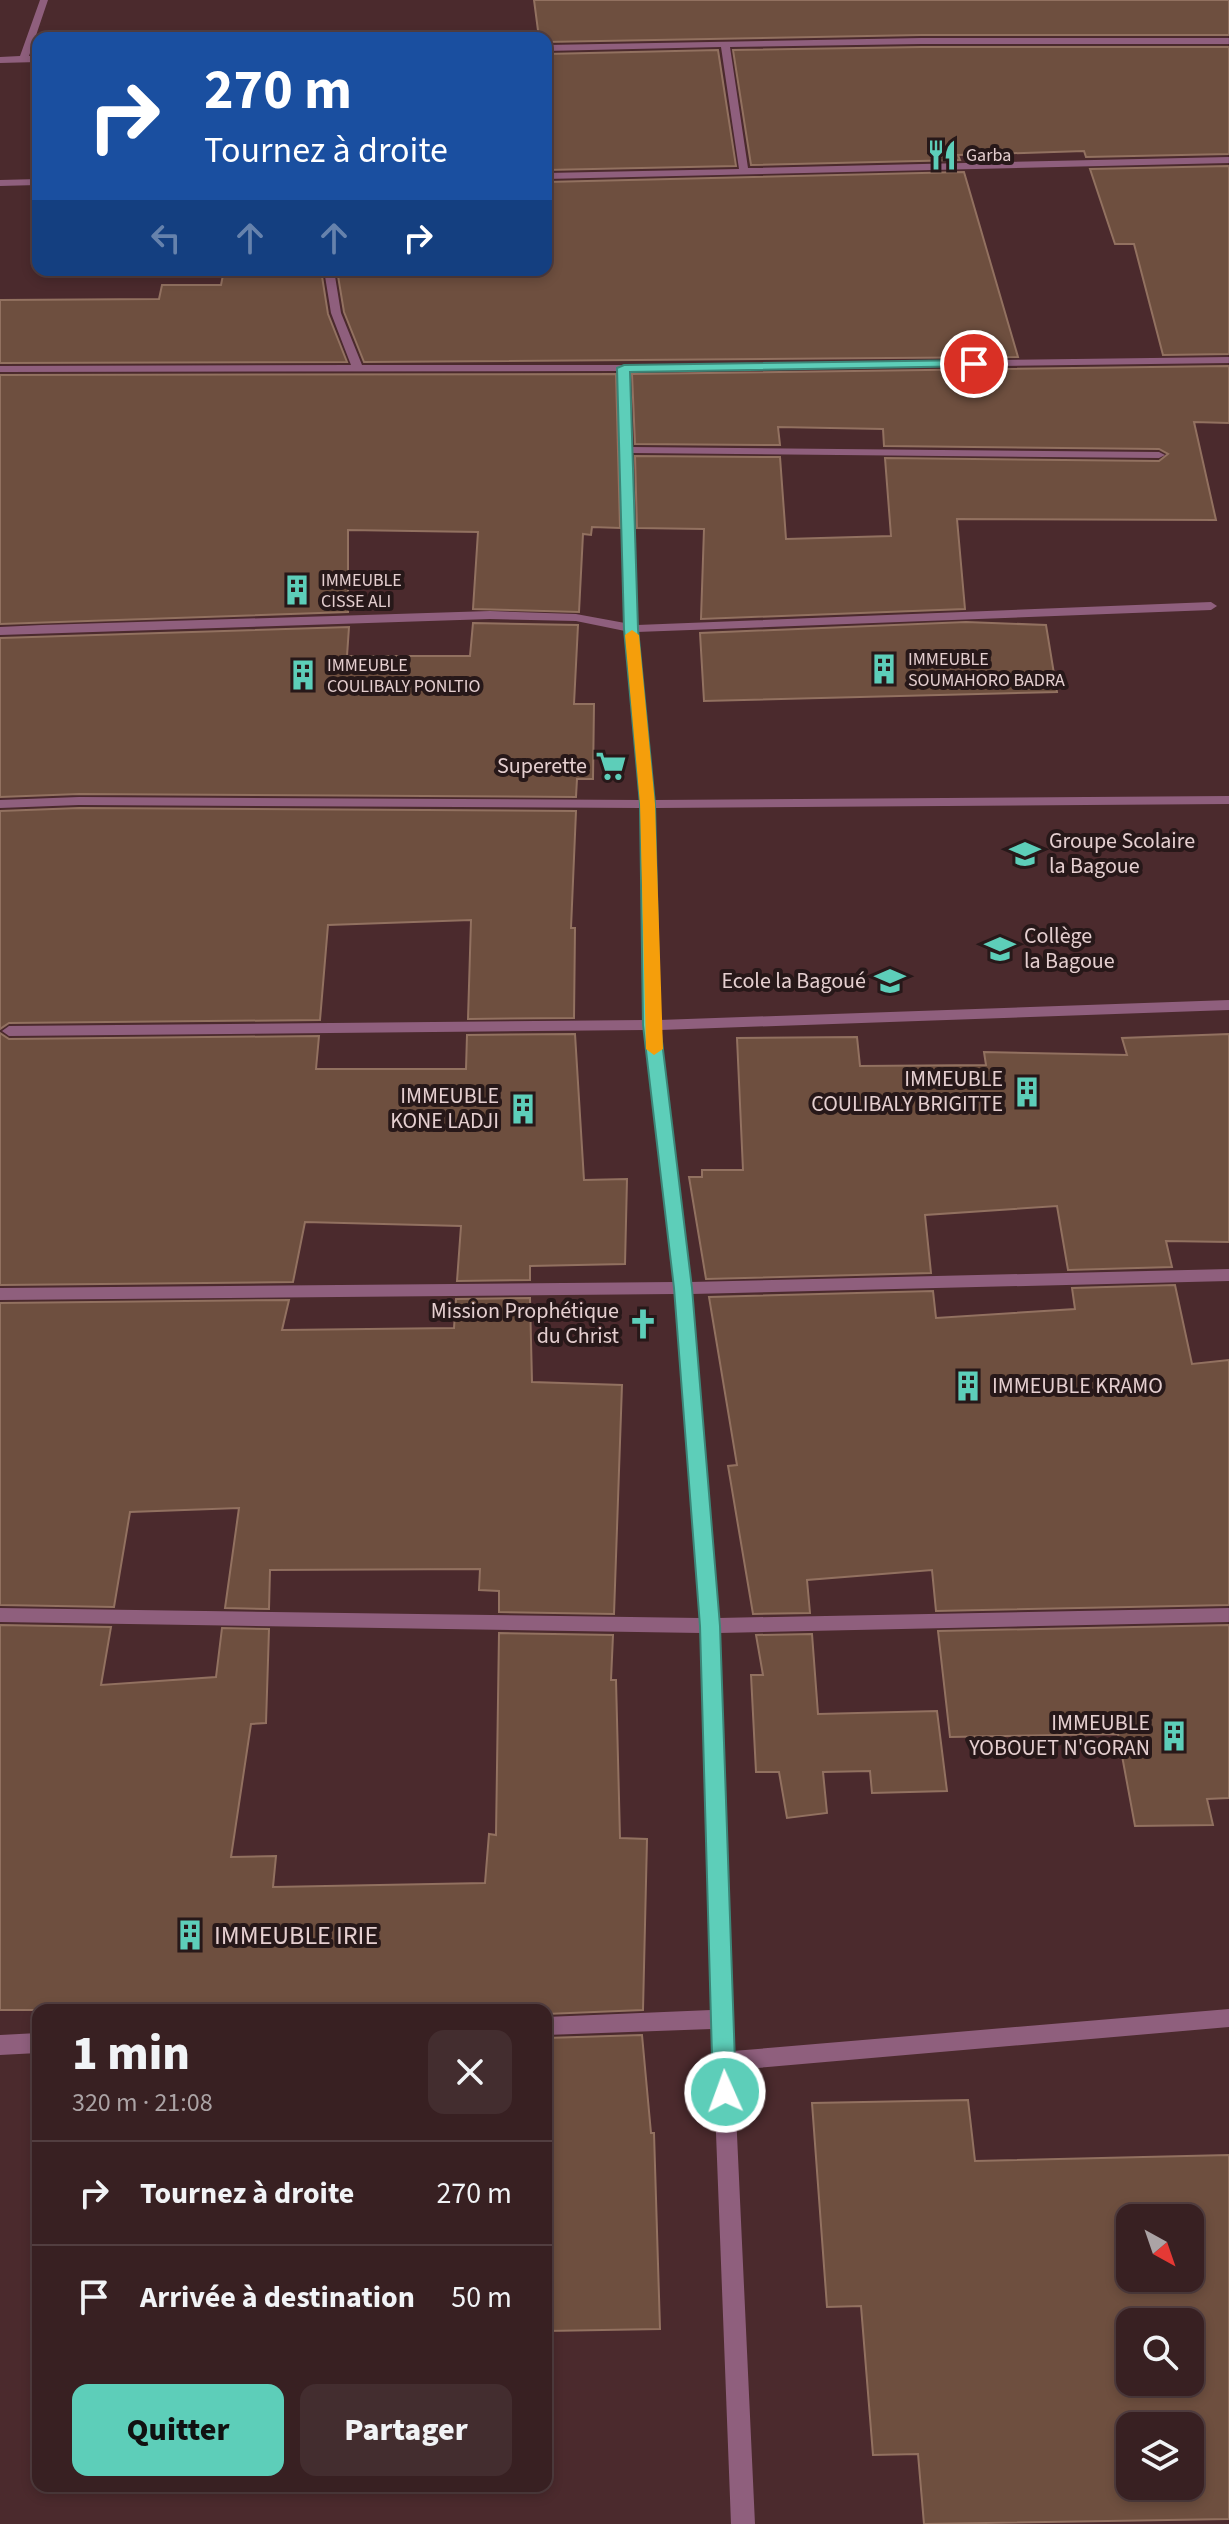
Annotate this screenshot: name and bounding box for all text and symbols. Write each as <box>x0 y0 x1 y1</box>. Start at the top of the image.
text: 270 m <box>204 51 352 130</box>
icon: right <box>72 64 176 168</box>
text: Tournez à droite <box>204 125 448 176</box>
restaurant icon: Garba <box>925 138 959 172</box>
place label: Garba <box>966 143 1011 168</box>
icon: left <box>144 216 188 260</box>
icon: ahead <box>228 216 272 260</box>
icon: ahead <box>312 216 356 260</box>
icon: right <box>396 216 440 260</box>
pin <box>940 330 1008 398</box>
icon: arrive <box>952 342 996 386</box>
place label: IMMEUBLE CISSE ALI <box>321 568 402 614</box>
building icon: IMMEUBLE CISSE ALI <box>280 573 314 607</box>
place label: IMMEUBLE SOUMAHORO BADRA <box>908 647 1065 693</box>
building icon: IMMEUBLE SOUMAHORO BADRA <box>867 652 901 686</box>
place label: IMMEUBLE COULIBALY PONLTIO <box>327 653 480 699</box>
building icon: IMMEUBLE COULIBALY PONLTIO <box>286 658 320 692</box>
supermarket icon: Superette <box>594 749 628 783</box>
place label: Superette <box>497 750 587 782</box>
place label: Groupe Scolaire la Bagoue <box>1049 825 1195 882</box>
school or university icon: Groupe Scolaire la Bagoue <box>1008 837 1042 871</box>
place label: Collège la Bagoue <box>1024 920 1115 977</box>
school or university icon: Collège la Bagoue <box>983 932 1017 966</box>
school or university icon: Ecole la Bagoué <box>873 964 907 998</box>
place label: Ecole la Bagoué <box>721 965 866 997</box>
place label: IMMEUBLE COULIBALY BRIGITTE <box>811 1063 1003 1120</box>
building icon: IMMEUBLE COULIBALY BRIGITTE <box>1010 1075 1044 1109</box>
place label: IMMEUBLE KONE LADJI <box>390 1080 499 1137</box>
building icon: IMMEUBLE KONE LADJI <box>506 1092 540 1126</box>
place label: Mission Prophétique du Christ <box>431 1295 620 1352</box>
church icon: Mission Prophétique du Christ <box>626 1307 660 1341</box>
building icon: IMMEUBLE KRAMO <box>951 1369 985 1403</box>
place label: IMMEUBLE KRAMO <box>992 1370 1163 1402</box>
place label: IMMEUBLE YOBOUET N'GORAN <box>968 1707 1150 1764</box>
building icon: IMMEUBLE YOBOUET N'GORAN <box>1157 1719 1191 1753</box>
place label: IMMEUBLE IRIE <box>214 1917 378 1954</box>
building icon: IMMEUBLE IRIE <box>173 1918 207 1952</box>
text: 1 min <box>72 2020 190 2088</box>
button: close <box>428 2030 512 2114</box>
position arrow <box>683 2050 767 2134</box>
text: 320 m · 21:08 <box>72 2084 213 2121</box>
icon: right <box>72 2171 116 2215</box>
text: Tournez à droite <box>140 2172 354 2215</box>
text: 270 m <box>436 2172 512 2215</box>
north arrow <box>1116 2204 1204 2292</box>
map controls <box>1116 2204 1204 2500</box>
icon: arrive <box>72 2275 116 2319</box>
text: Arrivée à destination <box>140 2276 415 2319</box>
text: 50 m <box>451 2276 512 2319</box>
button: search <box>1116 2308 1204 2396</box>
button: Quitter <box>72 2384 284 2476</box>
button: Partager <box>300 2384 512 2476</box>
button: layers <box>1116 2412 1204 2500</box>

